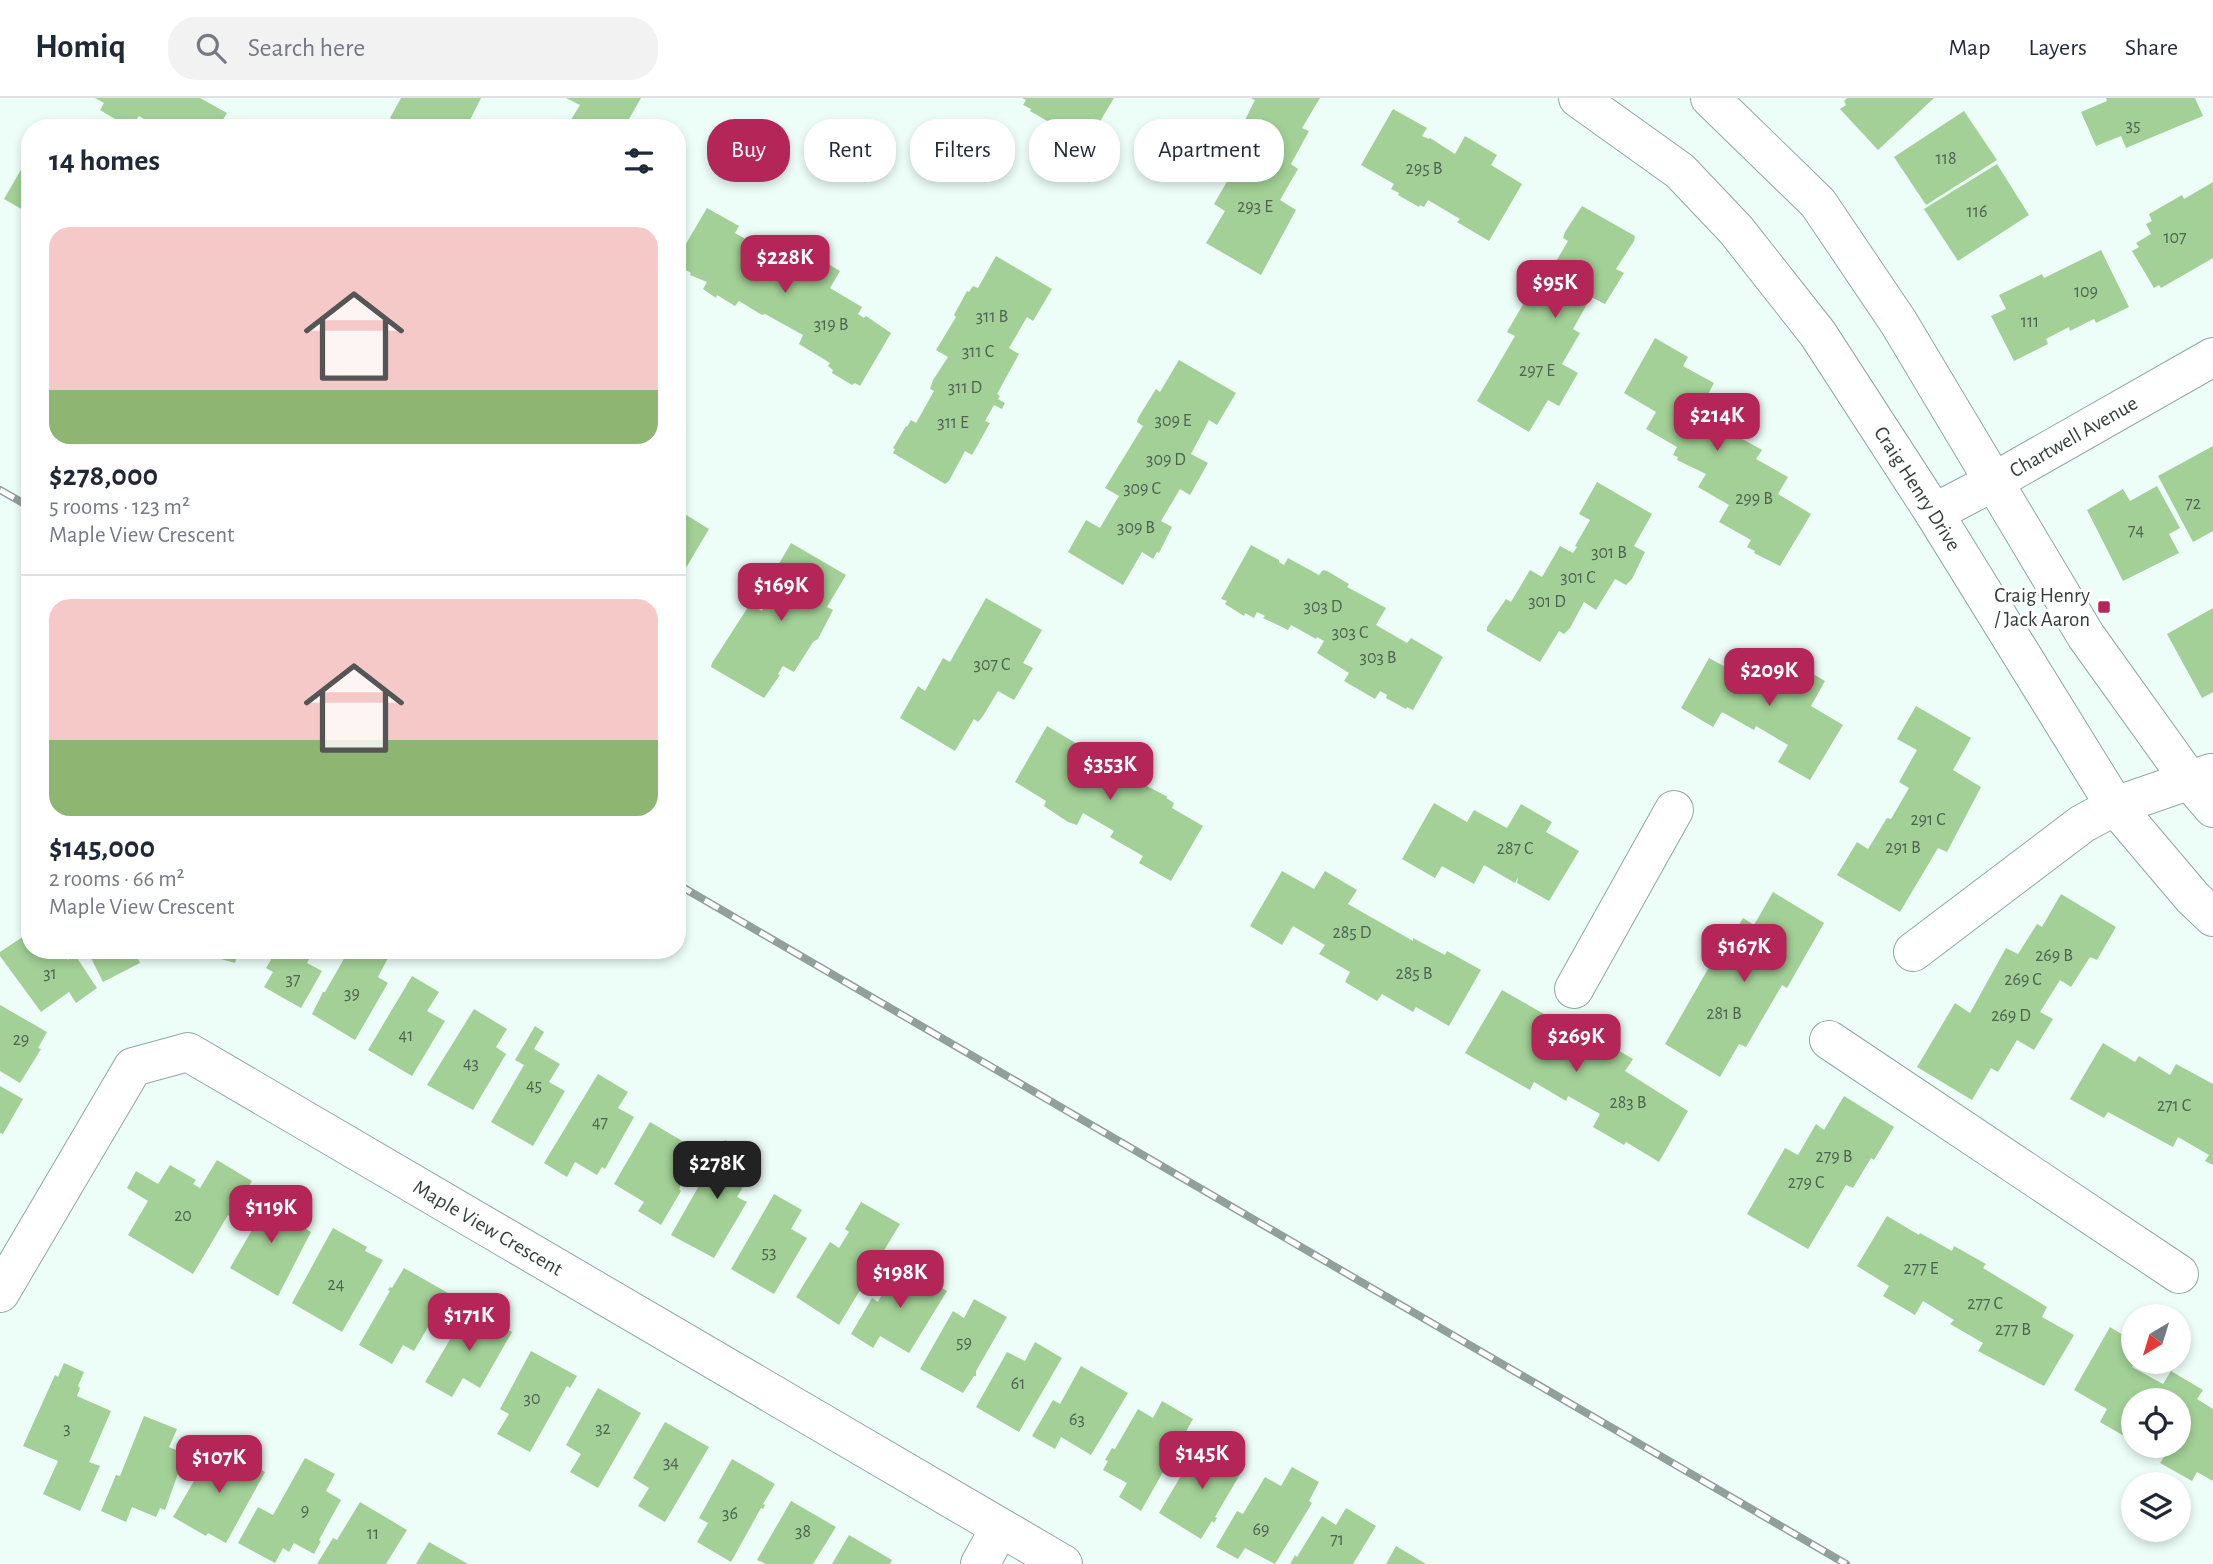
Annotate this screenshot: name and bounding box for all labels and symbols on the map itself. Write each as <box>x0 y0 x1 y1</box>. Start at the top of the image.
house number: 35 <box>2126 117 2140 135</box>
house number: 118 <box>1936 150 1956 168</box>
house number: 295 B <box>1406 160 1442 178</box>
house number: 293 E <box>1237 198 1273 216</box>
house number: 116 <box>1967 203 1987 221</box>
house number: 107 <box>2163 229 2187 247</box>
pin: $228K <box>736 236 834 295</box>
pin: $95K <box>1514 260 1596 320</box>
house number: 109 <box>2074 283 2098 301</box>
house number: 311 B <box>976 308 1008 326</box>
house number: 111 <box>2021 313 2039 331</box>
house number: 319 B <box>814 316 848 334</box>
house number: 311 C <box>962 343 994 361</box>
house number: 297 E <box>1519 362 1555 380</box>
house number: 311 D <box>948 379 982 397</box>
street label: Chartwell Avenue <box>2006 392 2141 481</box>
pin: $214K <box>1668 394 1766 453</box>
house number: 309 E <box>1154 412 1192 430</box>
house number: 311 E <box>937 414 969 432</box>
street label: Craig Henry Drive <box>1870 422 1965 554</box>
house number: 309 D <box>1146 451 1186 469</box>
house number: 309 C <box>1123 480 1161 498</box>
house number: 299 B <box>1735 490 1773 508</box>
house number: 72 <box>2185 495 2201 513</box>
house number: 309 B <box>1117 519 1155 537</box>
house number: 74 <box>2128 522 2144 540</box>
house number: 301 B <box>1591 544 1627 562</box>
pin: $169K <box>732 564 830 623</box>
house number: 301 C <box>1560 569 1596 587</box>
place label: Craig Henry / Jack Aaron <box>1994 585 2090 630</box>
house number: 301 D <box>1528 593 1566 611</box>
house number: 303 D <box>1304 598 1342 616</box>
marker: Craig Henry / Jack Aaron <box>2096 599 2112 615</box>
house number: 303 C <box>1332 624 1368 642</box>
pin: $209K <box>1720 648 1818 708</box>
house number: 303 B <box>1360 649 1396 667</box>
house number: 307 C <box>974 656 1010 674</box>
pin: $353K <box>1061 742 1159 802</box>
house number: 291 C <box>1910 811 1946 829</box>
house number: 291 B <box>1885 839 1921 857</box>
house number: 287 C <box>1497 840 1533 858</box>
house number: 285 D <box>1333 924 1371 942</box>
pin: $167K <box>1695 924 1793 984</box>
house number: 269 B <box>2035 947 2073 965</box>
house number: 31 <box>43 965 57 983</box>
house number: 285 B <box>1396 965 1432 983</box>
house number: 37 <box>286 971 300 989</box>
house number: 269 C <box>2004 971 2042 989</box>
house number: 39 <box>344 985 360 1003</box>
house number: 281 B <box>1706 1005 1742 1023</box>
house number: 269 D <box>1991 1007 2031 1025</box>
pin: $269K <box>1527 1014 1625 1074</box>
house number: 41 <box>399 1027 413 1045</box>
house number: 29 <box>13 1031 29 1049</box>
house number: 43 <box>463 1055 479 1073</box>
house number: 45 <box>526 1077 542 1095</box>
house number: 283 B <box>1610 1094 1646 1112</box>
house number: 271 C <box>2157 1097 2191 1115</box>
house number: 47 <box>592 1114 608 1132</box>
pin: $278K <box>668 1142 766 1201</box>
house number: 279 B <box>1816 1148 1852 1166</box>
house number: 279 C <box>1788 1174 1824 1192</box>
street label: Maple View Crescent <box>410 1176 567 1280</box>
pin: $119K <box>222 1186 320 1245</box>
house number: 20 <box>174 1207 192 1225</box>
house number: 53 <box>762 1244 776 1262</box>
pin: $198K <box>851 1250 949 1310</box>
house number: 277 E <box>1904 1260 1939 1278</box>
house number: 24 <box>328 1276 345 1294</box>
pin: $171K <box>420 1294 518 1353</box>
house number: 277 C <box>1967 1295 2003 1313</box>
north arrow <box>2121 1304 2191 1374</box>
house number: 277 B <box>1995 1321 2031 1339</box>
house number: 59 <box>956 1334 972 1352</box>
house number: 61 <box>1011 1375 1025 1393</box>
house number: 30 <box>524 1390 540 1408</box>
house number: 63 <box>1069 1411 1085 1429</box>
house number: 3 <box>63 1420 71 1438</box>
house number: 32 <box>595 1420 611 1438</box>
pin: $145K <box>1153 1432 1251 1491</box>
pin: $107K <box>170 1436 268 1495</box>
house number: 34 <box>663 1454 679 1472</box>
house number: 9 <box>301 1502 309 1520</box>
house number: 36 <box>722 1505 738 1523</box>
house number: 69 <box>1253 1521 1269 1539</box>
house number: 38 <box>795 1523 811 1541</box>
house number: 11 <box>367 1525 379 1543</box>
house number: 71 <box>1330 1531 1344 1549</box>

